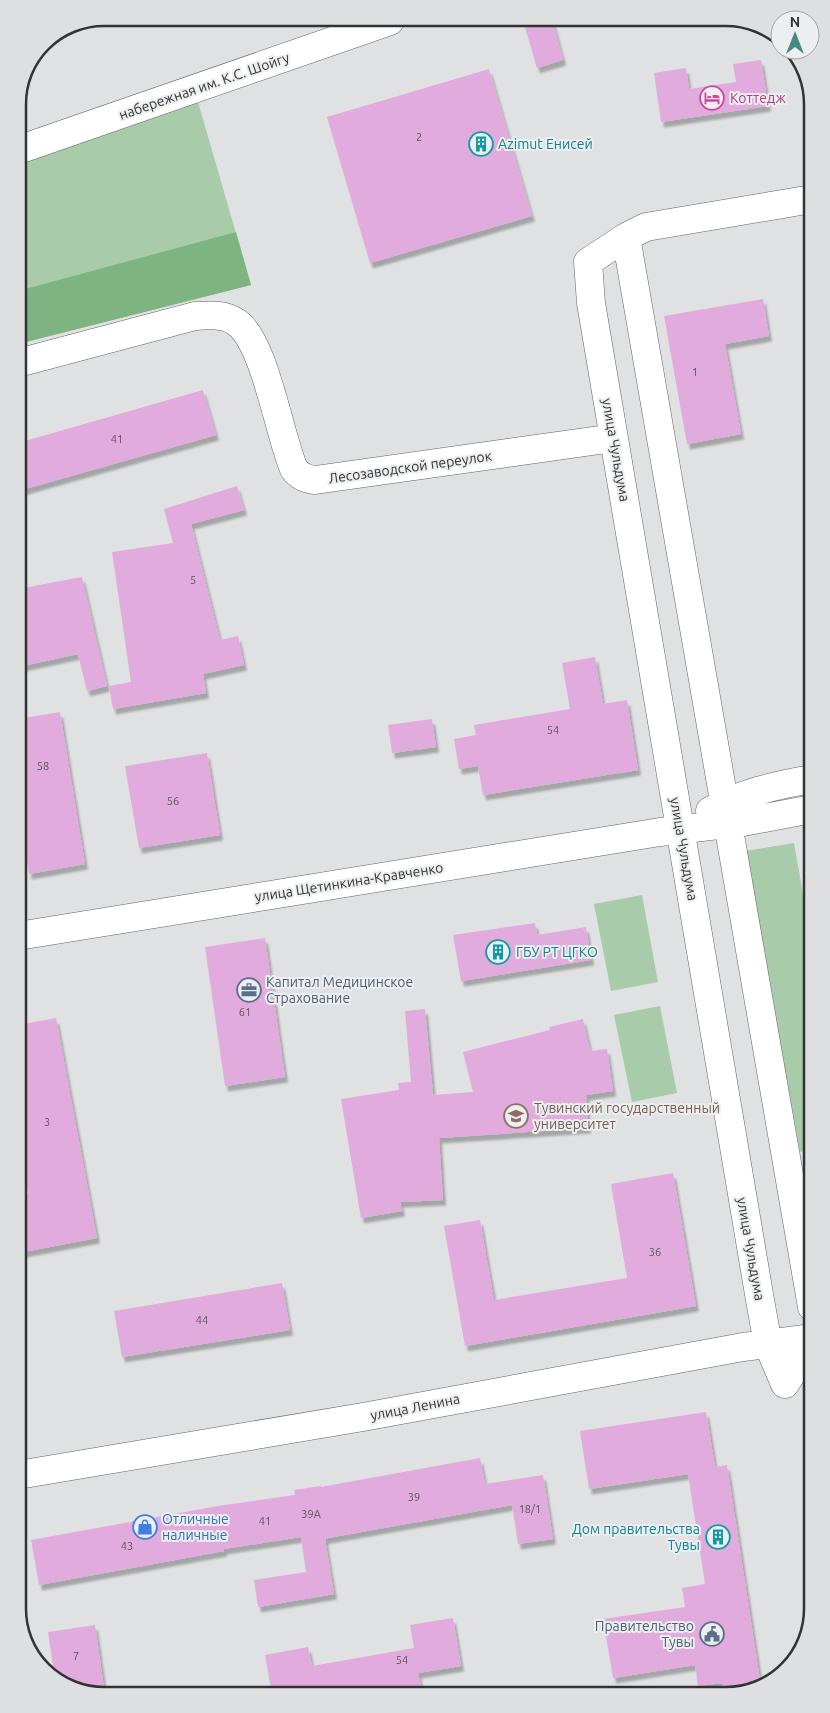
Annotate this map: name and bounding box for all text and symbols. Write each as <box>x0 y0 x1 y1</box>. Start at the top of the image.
north arrow <box>770 10 820 60</box>
text: N <box>790 14 800 30</box>
street label: набережная им. К.С. Шойгу <box>117 49 292 123</box>
hotel icon: Коттедж <box>699 85 725 111</box>
place label: Коттедж <box>730 90 786 106</box>
house number: 2 <box>416 131 422 143</box>
building icon: Azimut Енисей <box>468 131 494 157</box>
place label: Azimut Енисей <box>498 136 593 152</box>
house number: 1 <box>692 366 698 378</box>
street label: улица Чульдума <box>599 397 633 503</box>
house number: 41 <box>111 433 123 445</box>
street label: Лесозаводской переулок <box>327 448 493 486</box>
house number: 5 <box>190 574 196 586</box>
house number: 54 <box>547 724 559 736</box>
house number: 58 <box>37 760 49 772</box>
house number: 56 <box>167 795 179 807</box>
street label: улица Чульдума <box>667 796 701 902</box>
street label: улица Щетинкина-Кравченко <box>254 859 444 905</box>
building icon: ГБУ РТ ЦГКО <box>485 939 511 965</box>
place label: ГБУ РТ ЦГКО <box>516 944 598 960</box>
place label: Капитал Медицинское Страхование <box>266 974 413 1006</box>
office icon: Капитал Медицинское Страхование <box>236 977 262 1003</box>
house number: 61 <box>239 1006 251 1018</box>
place label: Тувинский государственный университет <box>534 1100 720 1132</box>
school or university icon: Тувинский государственный университет <box>503 1103 529 1129</box>
house number: 3 <box>44 1116 50 1128</box>
street label: улица Чульдума <box>734 1196 768 1302</box>
house number: 36 <box>649 1246 661 1258</box>
house number: 44 <box>196 1314 208 1326</box>
street label: улица Ленина <box>369 1390 461 1424</box>
house number: 39 <box>408 1491 420 1503</box>
house number: 18/1 <box>519 1503 541 1515</box>
house number: 39А <box>301 1508 322 1520</box>
place label: Отличные наличные <box>162 1511 229 1543</box>
shop icon: Отличные наличные <box>132 1514 158 1540</box>
house number: 41 <box>259 1515 271 1527</box>
place label: Дом правительства Тувы <box>572 1521 700 1553</box>
building icon: Дом правительства Тувы <box>705 1524 731 1550</box>
house number: 43 <box>121 1540 133 1552</box>
place label: Правительство Тувы <box>595 1618 694 1650</box>
public building icon: Правительство Тувы <box>699 1621 725 1647</box>
house number: 7 <box>73 1650 79 1662</box>
house number: 54 <box>396 1654 408 1666</box>

